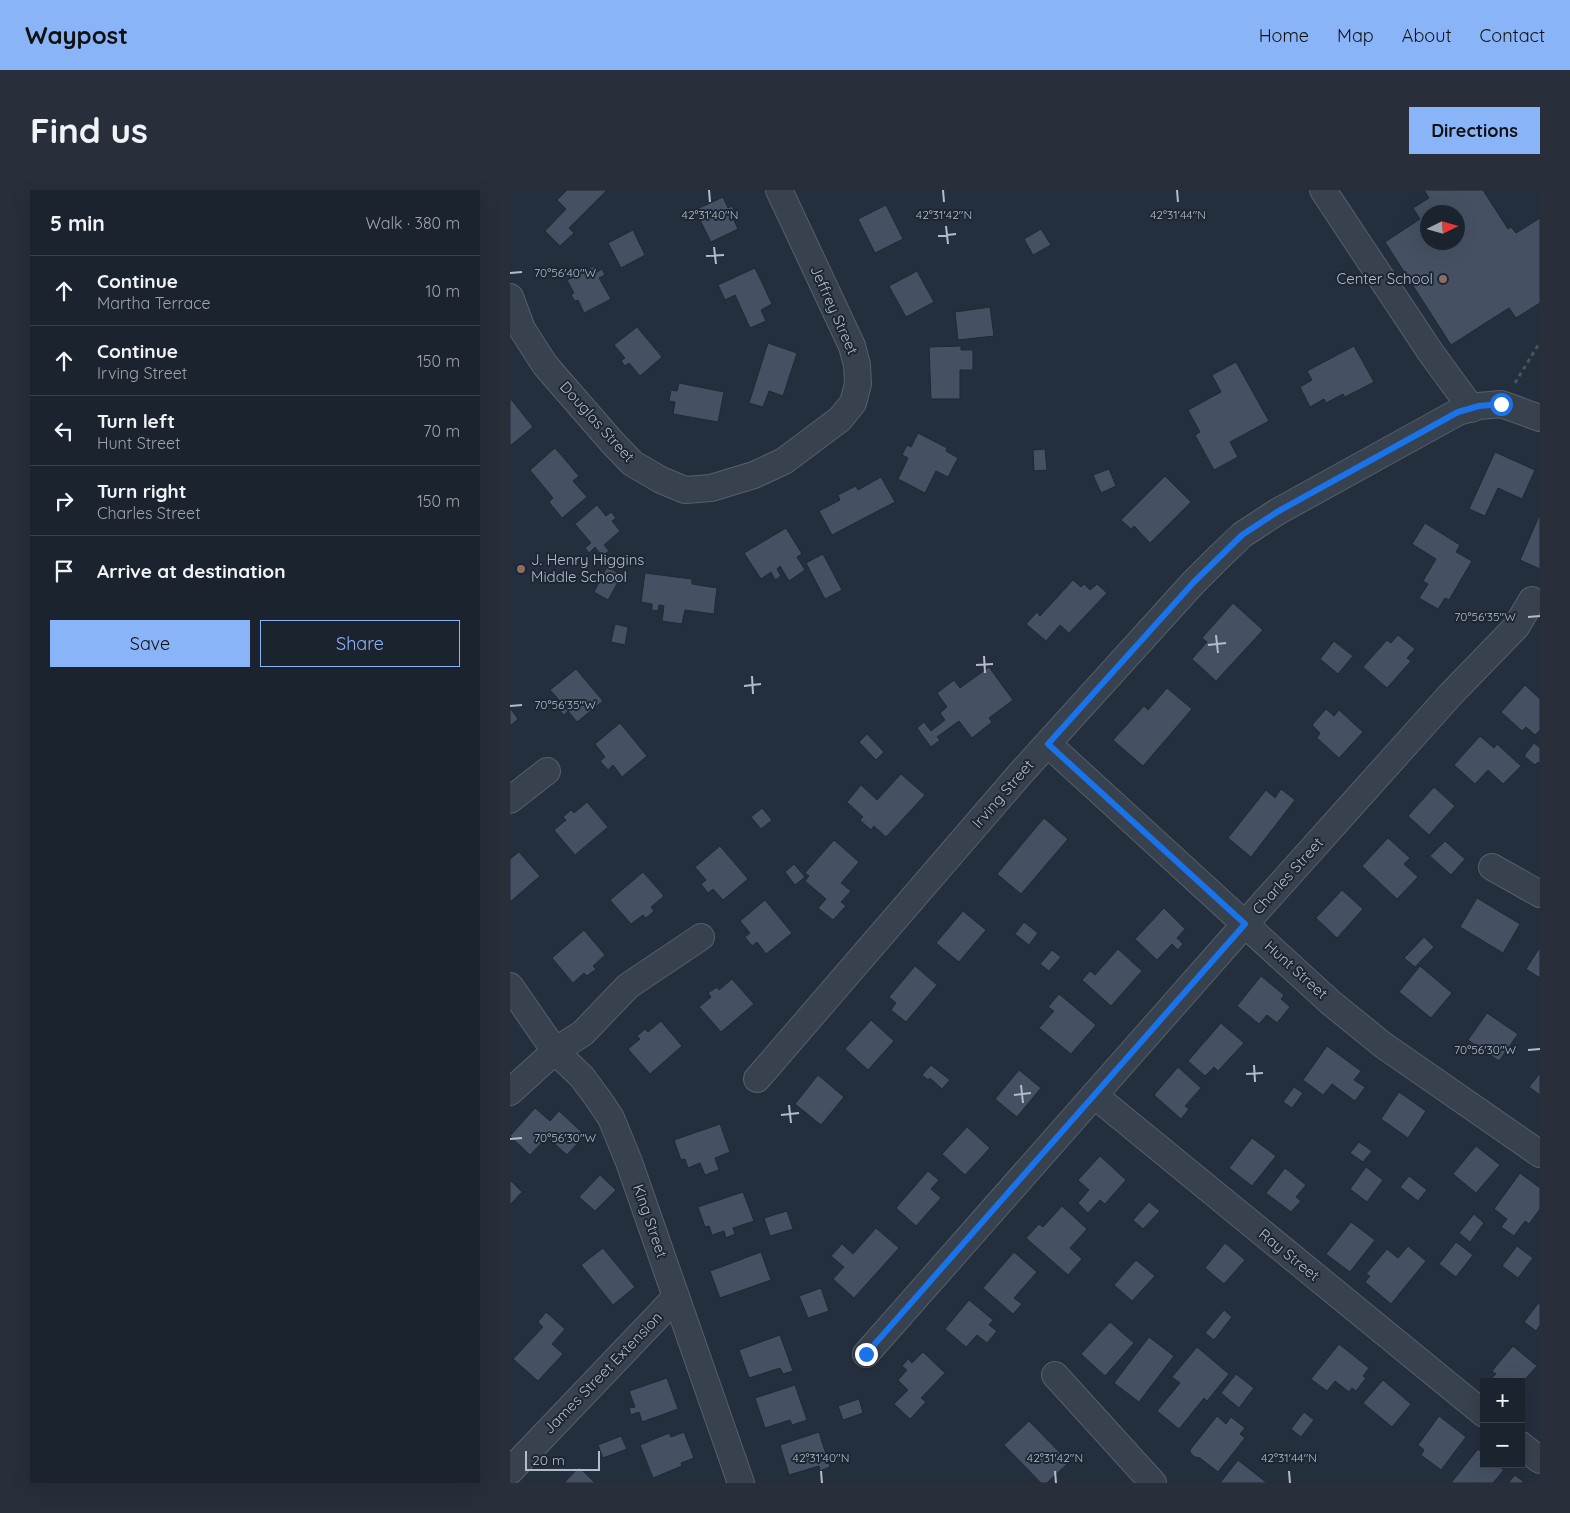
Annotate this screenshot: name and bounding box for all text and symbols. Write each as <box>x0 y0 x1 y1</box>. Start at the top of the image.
text: Waypost <box>25 20 128 50</box>
text: Home <box>1259 24 1309 47</box>
text: Map <box>1337 24 1374 47</box>
text: About <box>1402 24 1452 47</box>
text: Contact <box>1480 24 1545 47</box>
button: Directions <box>1409 107 1540 154</box>
text: Find us <box>30 108 148 152</box>
north arrow <box>1420 205 1465 250</box>
text: 42°31'40"N <box>682 207 738 222</box>
text: 42°31'42"N <box>916 207 972 222</box>
text: 42°31'44"N <box>1150 207 1206 222</box>
text: 5 min <box>50 210 105 236</box>
text: Walk · 380 m <box>365 213 460 233</box>
street label: Jeffrey Street <box>806 262 863 357</box>
text: 70°56'40"W <box>534 265 597 280</box>
text: Continue <box>97 269 178 293</box>
place label: Center School <box>1336 269 1433 288</box>
marker: Center School <box>1437 273 1449 285</box>
icon: ahead <box>50 277 78 305</box>
text: 10 m <box>426 281 460 301</box>
text: Martha Terrace <box>97 293 211 313</box>
text: Continue <box>97 339 178 363</box>
icon: ahead <box>50 347 78 375</box>
text: 150 m <box>417 351 460 371</box>
text: Irving Street <box>97 363 187 383</box>
street label: Douglas Street <box>556 377 639 466</box>
route start <box>1490 393 1513 416</box>
text: Turn left <box>97 409 175 433</box>
icon: left <box>50 417 78 445</box>
text: 70 m <box>423 421 460 441</box>
text: Hunt Street <box>97 433 180 453</box>
text: Turn right <box>97 479 186 503</box>
icon: right <box>50 487 78 515</box>
text: 150 m <box>417 491 460 511</box>
text: Charles Street <box>97 503 201 523</box>
place label: J. Henry Higgins Middle School <box>531 550 644 586</box>
icon: arrive <box>50 557 78 585</box>
text: Arrive at destination <box>97 559 286 583</box>
marker: J. Henry Higgins Middle School <box>515 563 527 575</box>
text: 70°56'35"W <box>1454 609 1516 624</box>
button: Save <box>50 620 250 667</box>
button: Share <box>260 620 460 667</box>
text: 70°56'35"W <box>534 697 596 712</box>
street label: Irving Street <box>968 756 1038 832</box>
street label: Charles Street <box>1248 833 1327 918</box>
street label: Hunt Street <box>1261 936 1332 1003</box>
text: 70°56'30"W <box>1454 1042 1517 1057</box>
text: 70°56'30"W <box>534 1130 597 1145</box>
street label: King Street <box>629 1182 672 1260</box>
street label: Ray Street <box>1255 1224 1324 1285</box>
street label: James Street Extension <box>539 1308 666 1438</box>
route end <box>855 1343 878 1366</box>
map controls <box>1480 1378 1525 1468</box>
button: + <box>1480 1378 1525 1423</box>
button: − <box>1480 1423 1525 1468</box>
scale bar <box>525 1448 600 1471</box>
text: 42°31'40"N <box>793 1450 849 1465</box>
text: 42°31'42"N <box>1027 1450 1083 1465</box>
text: 42°31'44"N <box>1261 1450 1317 1465</box>
text: 20 m <box>532 1451 565 1469</box>

